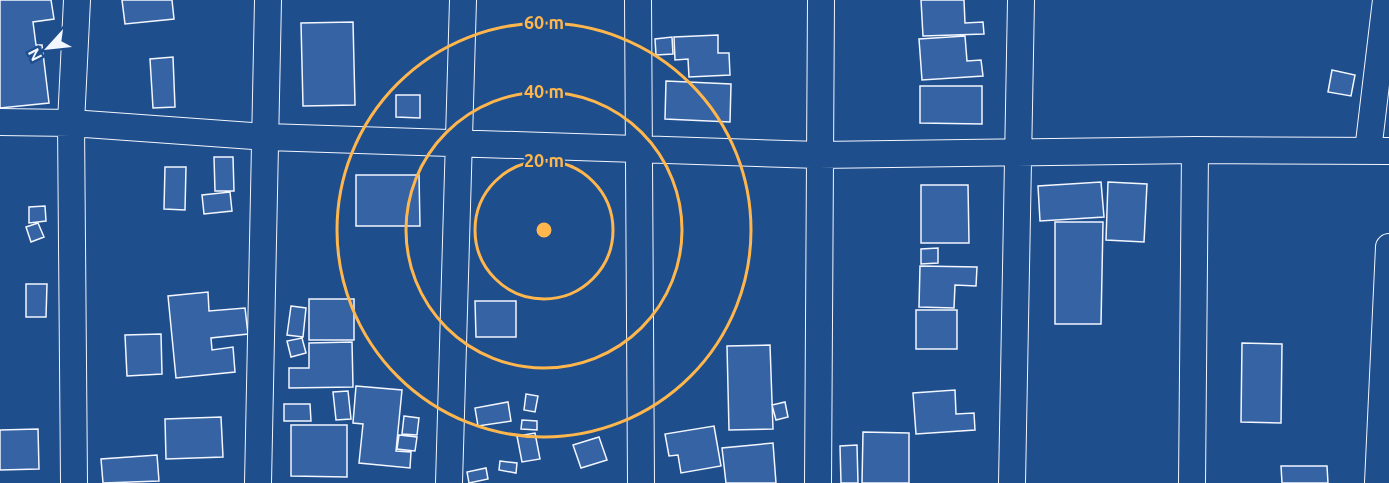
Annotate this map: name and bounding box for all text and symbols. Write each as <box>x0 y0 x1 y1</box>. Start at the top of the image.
text: 60 m <box>524 12 564 32</box>
north arrow <box>18 18 78 78</box>
text: N <box>24 45 45 64</box>
text: 40 m <box>524 81 564 101</box>
text: 20 m <box>524 150 564 170</box>
centre of rings <box>534 220 554 240</box>

